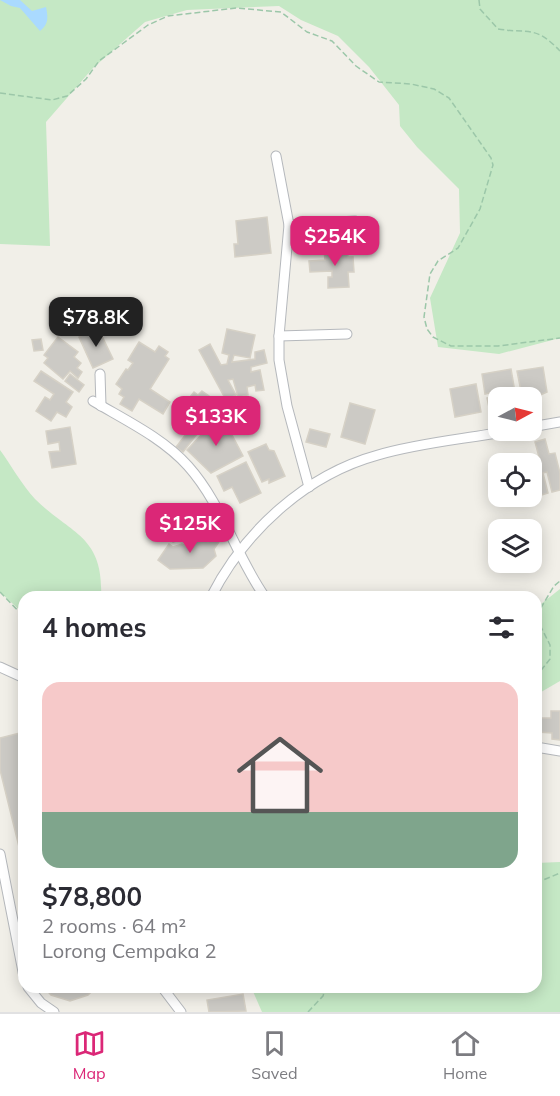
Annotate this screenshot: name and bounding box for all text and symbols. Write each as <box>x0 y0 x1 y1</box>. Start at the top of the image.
pin: $254K <box>293 216 377 267</box>
text: $254K <box>304 223 366 248</box>
pin: $78.8K <box>47 297 145 348</box>
text: $78.8K <box>63 304 129 329</box>
north arrow <box>488 387 542 441</box>
map controls <box>488 387 542 573</box>
pin: $133K <box>174 396 258 447</box>
text: $133K <box>185 403 247 428</box>
button: locate <box>488 453 542 507</box>
pin: $125K <box>148 503 232 554</box>
text: $125K <box>159 510 221 535</box>
button: layers <box>488 519 542 573</box>
text: 4 homes <box>42 611 146 644</box>
icon: filters <box>485 611 518 644</box>
icon: home <box>226 721 334 829</box>
text: $78,800 <box>42 880 142 913</box>
text: 2 rooms · 64 m² <box>42 913 186 938</box>
text: Lorong Cempaka 2 <box>42 938 217 963</box>
tab: Map <box>73 1027 106 1083</box>
tab: Saved <box>251 1027 297 1083</box>
tab: Home <box>443 1027 487 1083</box>

